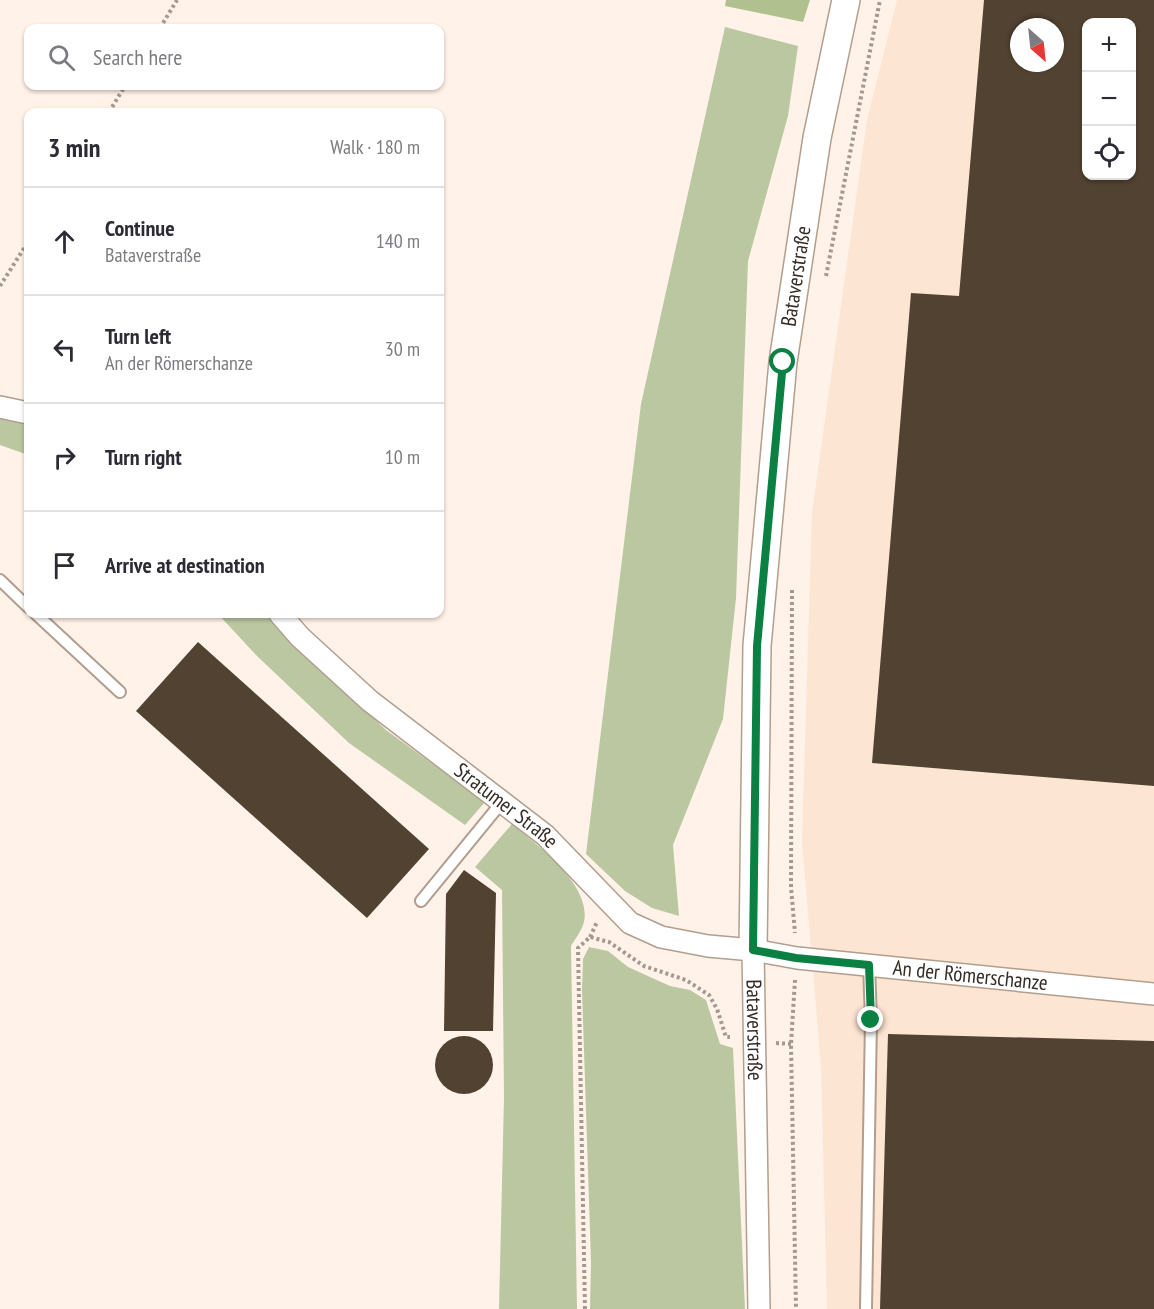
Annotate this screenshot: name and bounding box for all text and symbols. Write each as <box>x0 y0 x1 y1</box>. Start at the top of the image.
north arrow <box>1010 18 1064 72</box>
map controls <box>1082 18 1136 180</box>
button: + <box>1082 18 1136 72</box>
search box <box>24 24 444 90</box>
icon: search <box>45 41 78 74</box>
text: Search here <box>93 43 182 71</box>
button: − <box>1082 72 1136 126</box>
button: locate <box>1082 126 1136 180</box>
text: 3 min <box>48 131 101 164</box>
text: Walk · 180 m <box>330 134 420 160</box>
text: Continue <box>105 214 175 242</box>
street label: Bataverstraße <box>775 224 816 328</box>
icon: ahead <box>48 225 81 258</box>
text: 140 m <box>376 228 420 254</box>
text: Bataverstraße <box>105 242 201 268</box>
text: Turn left <box>105 322 171 350</box>
icon: left <box>48 333 81 366</box>
text: 30 m <box>385 336 420 362</box>
route start <box>769 348 795 374</box>
text: An der Römerschanze <box>105 350 253 376</box>
icon: right <box>48 441 81 474</box>
text: Turn right <box>105 443 182 471</box>
text: 10 m <box>385 444 420 470</box>
icon: arrive <box>48 549 81 582</box>
text: Arrive at destination <box>105 551 265 579</box>
street label: Stratumer Straße <box>449 756 564 854</box>
street label: An der Römerschanze <box>892 954 1049 996</box>
street label: Bataverstraße <box>740 979 769 1081</box>
route end <box>857 1006 883 1032</box>

